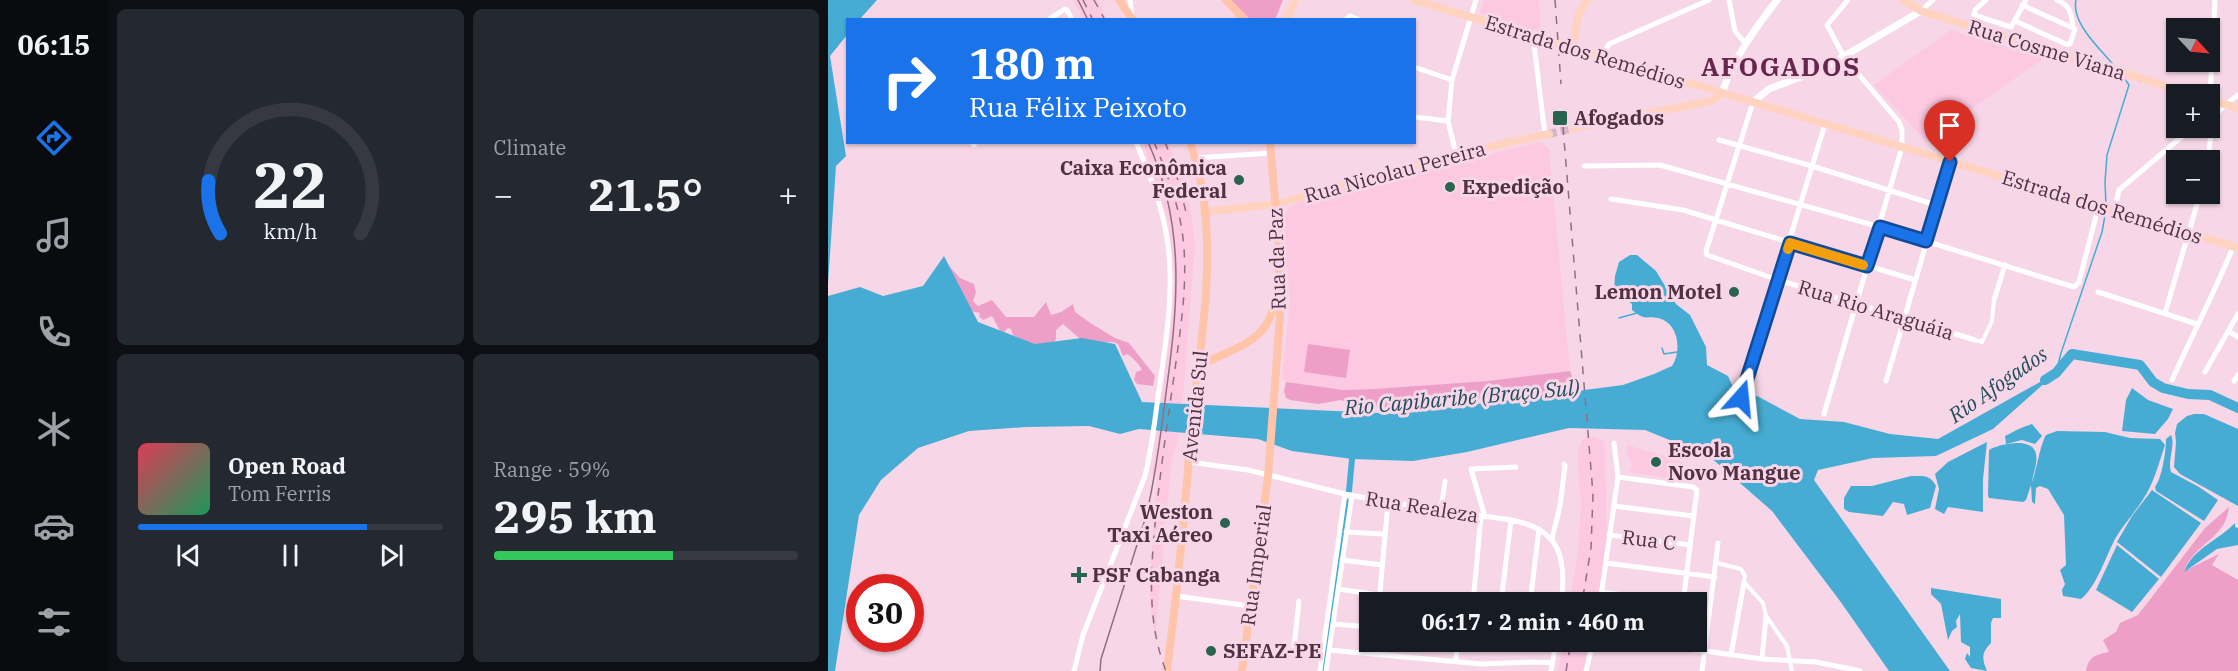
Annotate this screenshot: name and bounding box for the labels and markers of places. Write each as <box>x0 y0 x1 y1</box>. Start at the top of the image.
pin <box>1924 100 1975 162</box>
place label: Afogados <box>1574 104 1664 131</box>
marker: Afogados <box>1551 109 1569 127</box>
place label: Caixa Econômica Federal <box>1060 154 1227 204</box>
marker: Caixa Econômica Federal <box>1232 173 1246 187</box>
place label: Expedição <box>1462 173 1564 200</box>
marker: Expedição <box>1443 180 1457 194</box>
place label: Lemon Motel <box>1594 278 1722 305</box>
marker: Lemon Motel <box>1727 285 1741 299</box>
place label: Escola Novo Mangue <box>1668 436 1801 486</box>
marker: Escola Novo Mangue <box>1649 455 1663 469</box>
place label: Weston Taxi Aéreo <box>1107 498 1213 548</box>
marker: Weston Taxi Aéreo <box>1218 516 1232 530</box>
place label: PSF Cabanga <box>1092 561 1220 588</box>
marker: PSF Cabanga <box>1070 566 1088 584</box>
place label: SEFAZ-PE <box>1223 637 1321 664</box>
marker: SEFAZ-PE <box>1204 644 1218 658</box>

